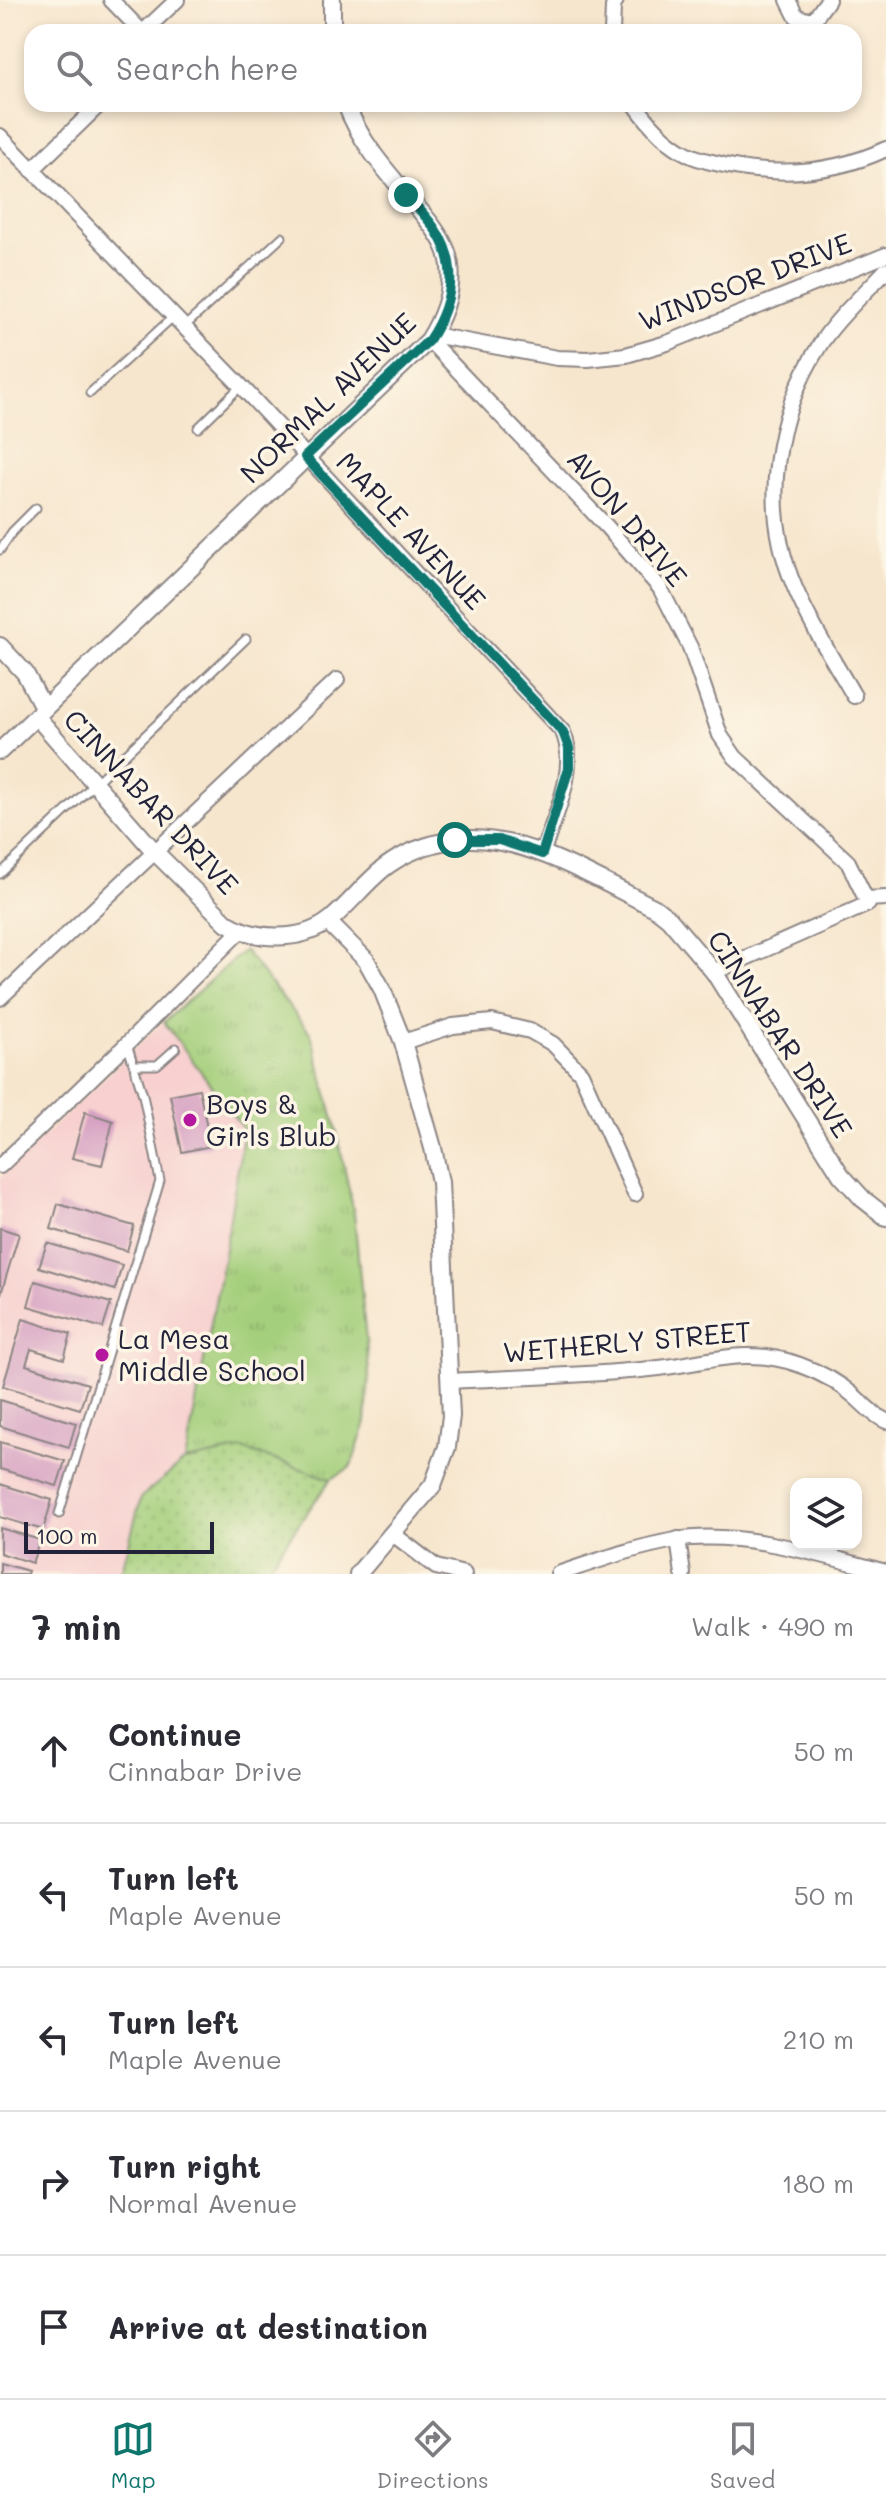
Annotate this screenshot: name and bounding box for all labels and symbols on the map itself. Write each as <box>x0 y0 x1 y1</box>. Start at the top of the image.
route end <box>388 177 424 213</box>
street label: WINDSOR DRIVE <box>633 224 856 338</box>
street label: NORMAL AVENUE <box>232 304 423 490</box>
street label: AVON DRIVE <box>560 441 696 593</box>
street label: MAPLE AVENUE <box>329 444 494 617</box>
street label: CINNABAR DRIVE <box>57 701 247 901</box>
route start <box>437 822 473 858</box>
street label: CINNABAR DRIVE <box>700 923 861 1144</box>
place label: Boys & Girls Blub <box>206 1085 337 1153</box>
marker: Boys & Girls Blub <box>181 1111 199 1129</box>
street label: WETHERLY STREET <box>501 1312 753 1370</box>
place label: La Mesa Middle School <box>118 1320 306 1388</box>
marker: La Mesa Middle School <box>93 1346 111 1364</box>
scale bar <box>24 1518 214 1554</box>

